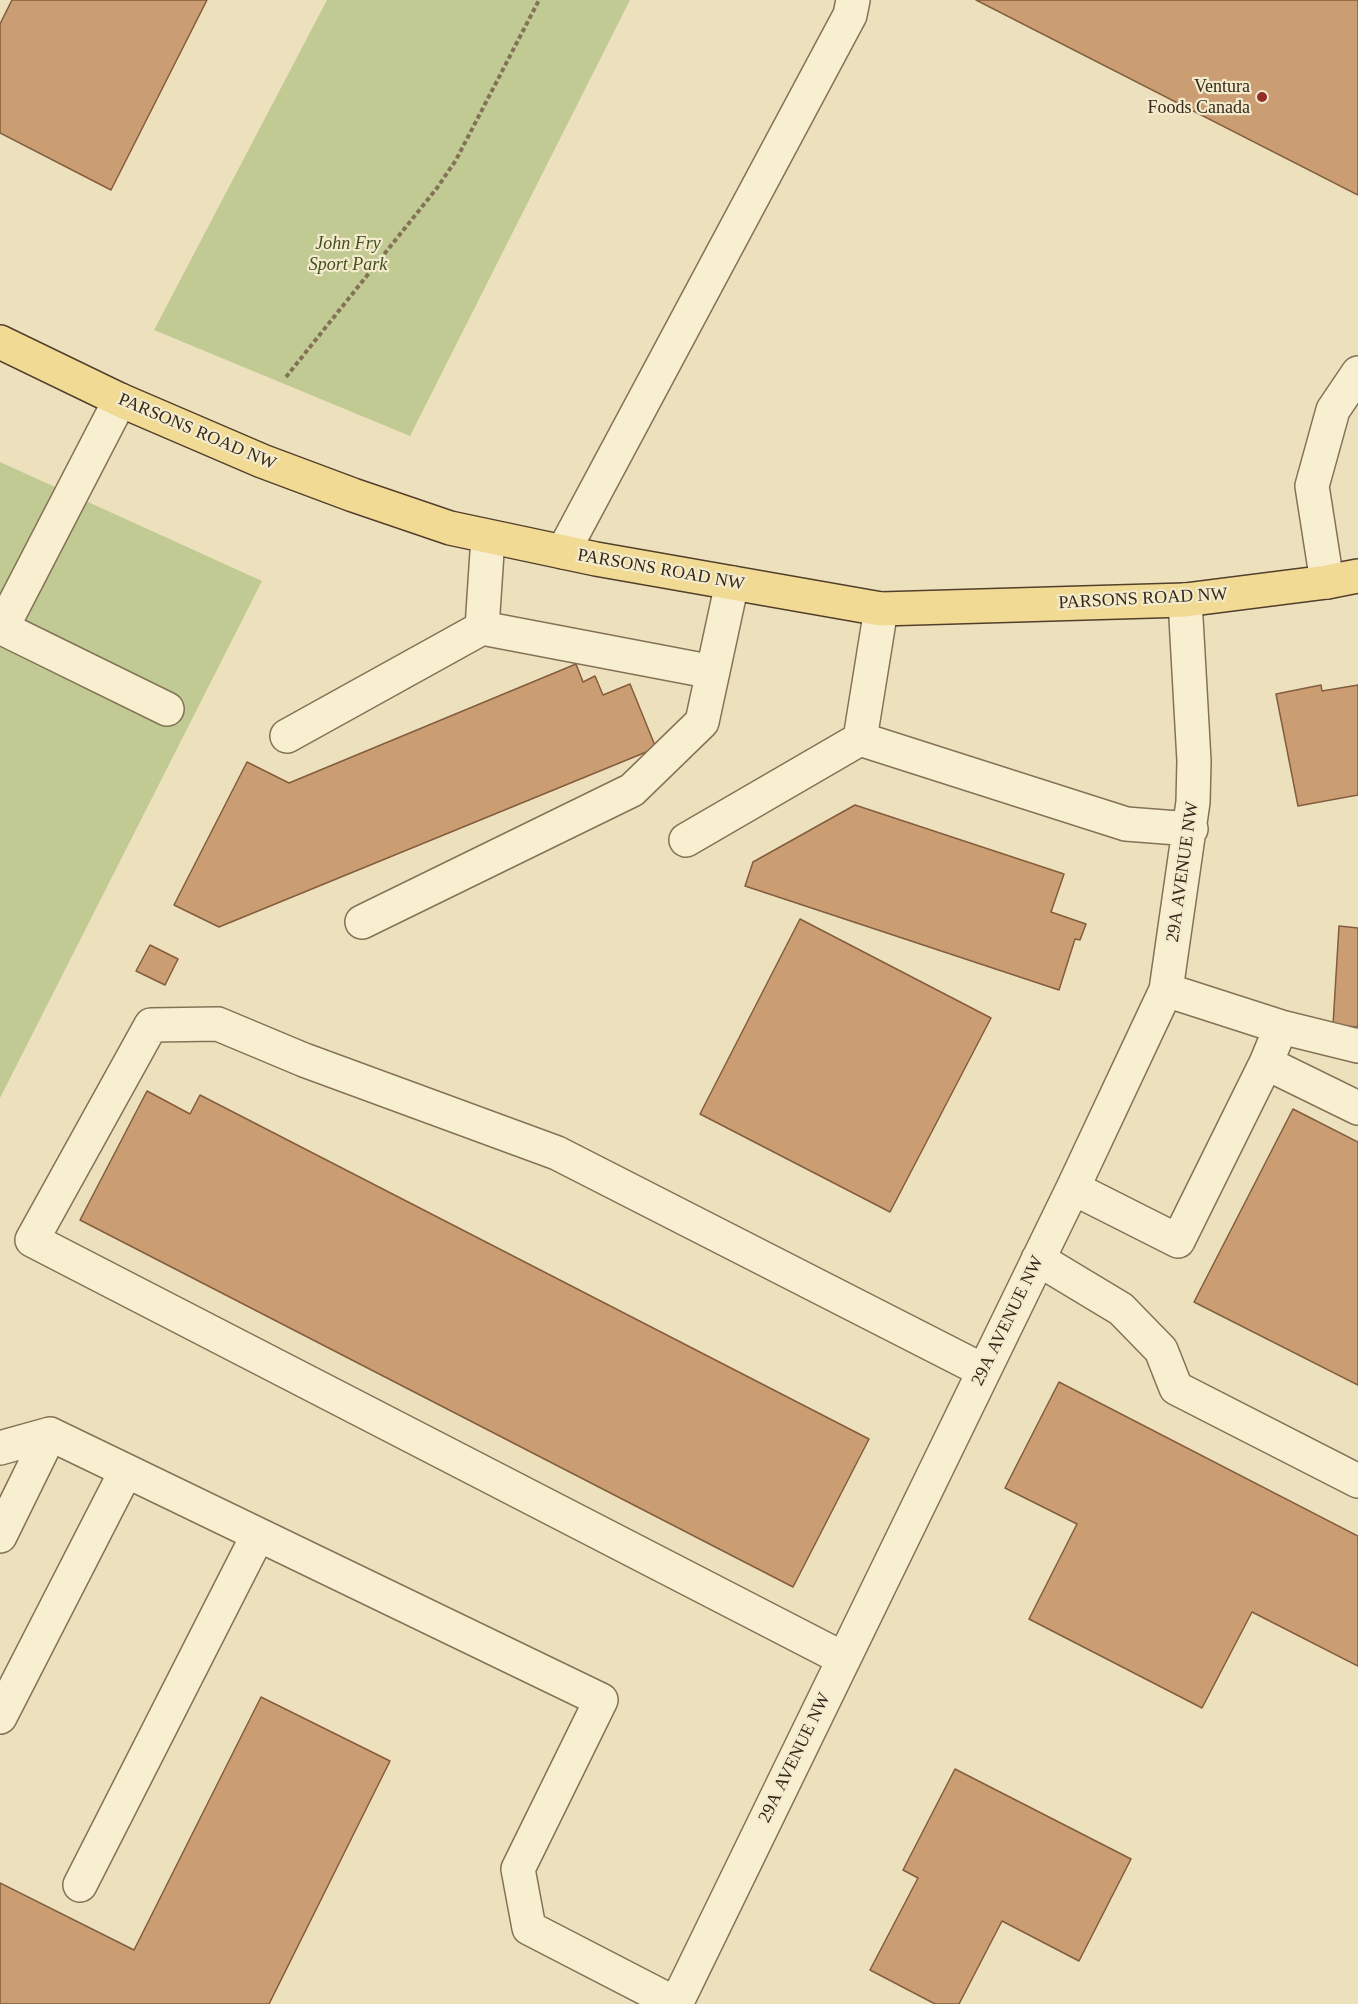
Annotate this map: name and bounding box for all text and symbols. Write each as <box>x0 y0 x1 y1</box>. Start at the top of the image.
place label: Ventura Foods Canada <box>1148 76 1250 118</box>
marker: Ventura Foods Canada <box>1255 90 1269 104</box>
park label: John Fry Sport Park <box>309 233 387 276</box>
street label: PARSONS ROAD NW <box>115 389 279 475</box>
street label: PARSONS ROAD NW <box>576 545 746 595</box>
street label: PARSONS ROAD NW <box>1058 584 1228 614</box>
street label: 29A AVENUE NW <box>1162 800 1204 944</box>
street label: 29A AVENUE NW <box>967 1253 1049 1389</box>
street label: 29A AVENUE NW <box>754 1690 836 1826</box>

